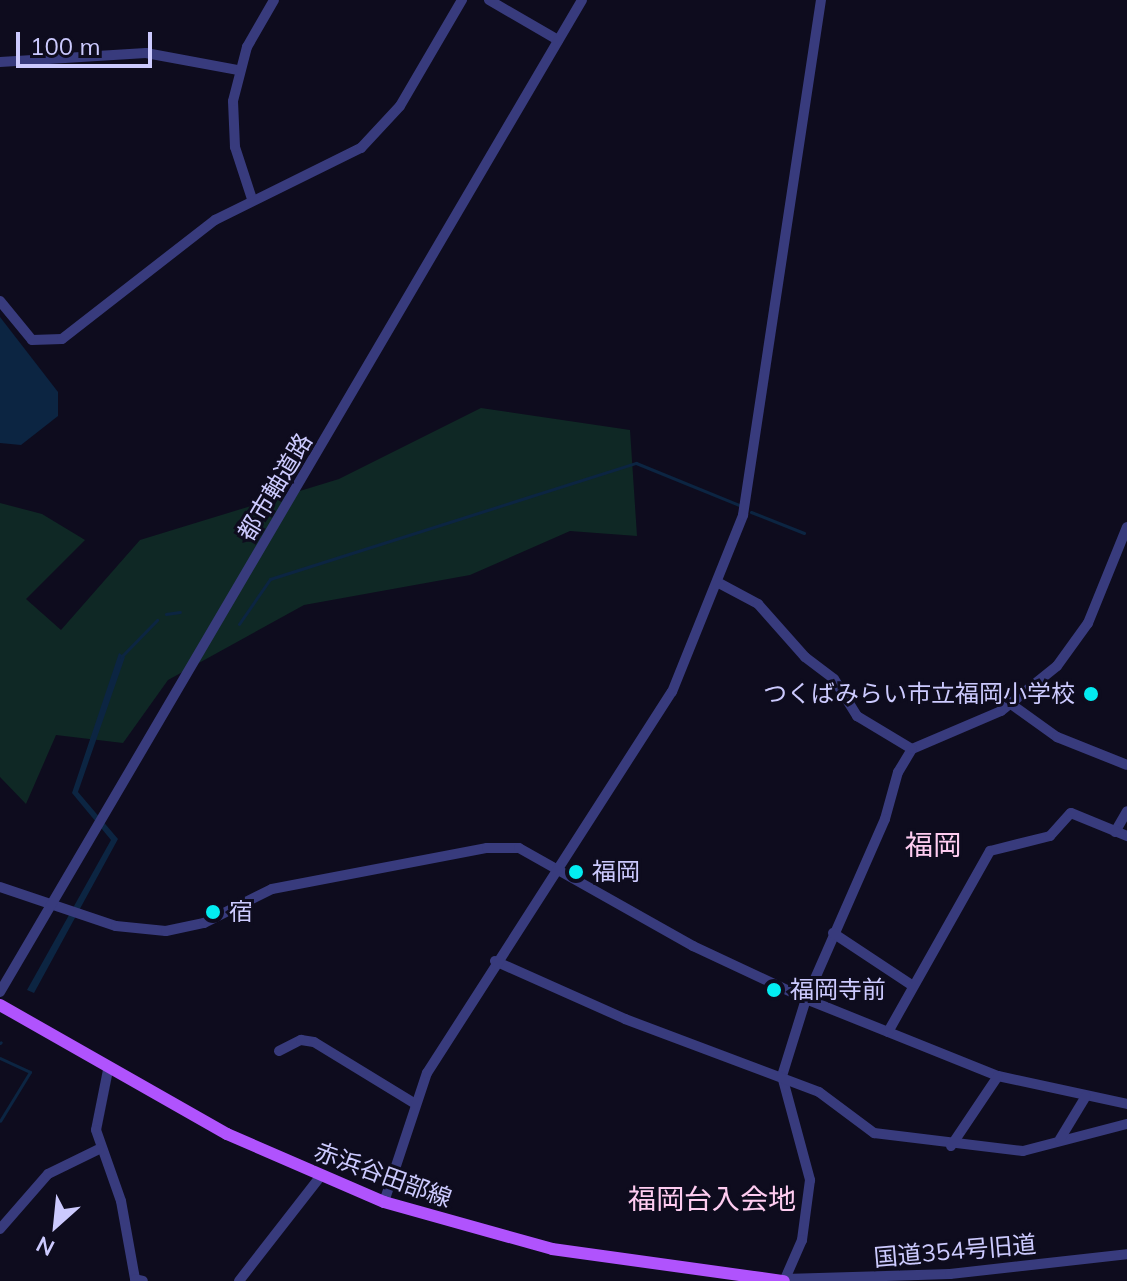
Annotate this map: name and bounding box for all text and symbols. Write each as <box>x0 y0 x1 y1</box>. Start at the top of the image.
scale bar <box>20 16 156 66</box>
text: 100 m <box>30 31 101 61</box>
street label: 都市軸道路 <box>232 428 318 546</box>
place label: つくばみらい市立福岡小学校 <box>763 680 1075 708</box>
marker: つくばみらい市立福岡小学校 <box>1082 685 1100 703</box>
district label: 福岡 <box>905 828 961 862</box>
place label: 福岡 <box>592 858 640 886</box>
marker: 福岡 <box>567 863 585 881</box>
place label: 宿 <box>229 898 253 926</box>
marker: 宿 <box>204 903 222 921</box>
place label: 福岡寺前 <box>790 976 886 1004</box>
marker: 福岡寺前 <box>765 981 783 999</box>
street label: 赤浜谷田部線 <box>310 1137 456 1213</box>
district label: 福岡台入会地 <box>628 1182 796 1216</box>
north arrow <box>16 1185 96 1265</box>
text: N <box>31 1230 59 1263</box>
street label: 国道354号旧道 <box>872 1230 1038 1272</box>

